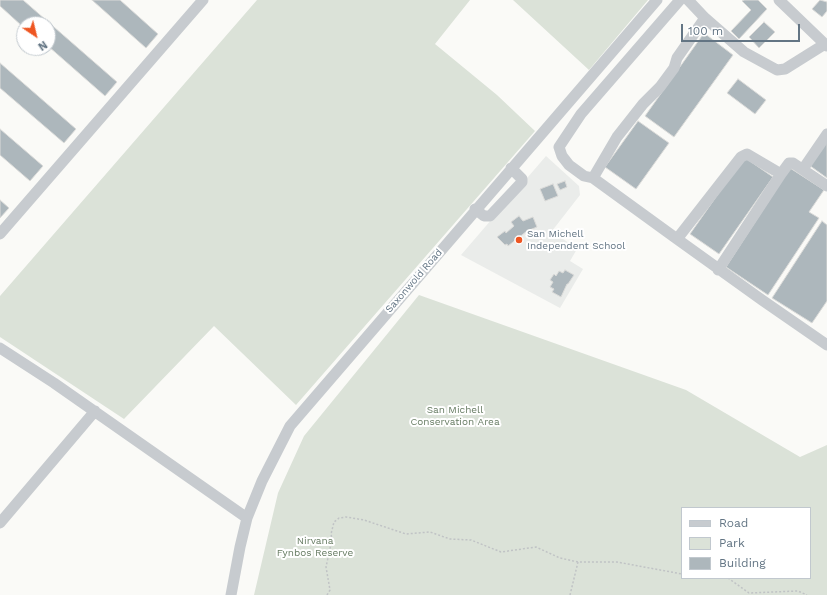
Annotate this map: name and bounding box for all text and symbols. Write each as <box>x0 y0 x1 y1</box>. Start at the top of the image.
north arrow <box>16 16 56 56</box>
scale bar <box>683 16 802 42</box>
text: 100 m <box>688 24 723 38</box>
text: N <box>36 38 50 53</box>
place label: San Michell Independent School <box>527 228 625 252</box>
marker: San Michell Independent School <box>514 235 524 245</box>
street label: Saxonwold Road <box>383 247 445 315</box>
park label: San Michell Conservation Area <box>410 404 500 428</box>
legend <box>681 507 811 579</box>
text: Road <box>719 516 748 530</box>
park label: Nirvana Fynbos Reserve <box>277 535 353 558</box>
text: Park <box>719 536 745 550</box>
text: Building <box>719 556 766 570</box>

